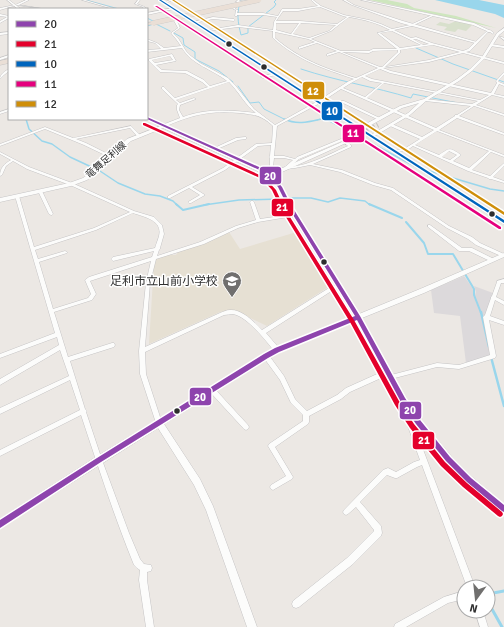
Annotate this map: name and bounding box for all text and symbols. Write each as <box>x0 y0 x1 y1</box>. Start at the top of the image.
legend <box>8 8 148 120</box>
text: 20 <box>44 17 57 32</box>
text: 21 <box>44 37 57 52</box>
unlabelled marker <box>224 39 234 49</box>
text: 10 <box>44 57 57 72</box>
unlabelled marker <box>259 62 269 72</box>
text: 11 <box>44 77 57 92</box>
line badge: 12 <box>302 81 325 100</box>
text: 12 <box>307 85 319 98</box>
text: 12 <box>44 97 57 112</box>
line badge: 10 <box>321 101 343 121</box>
text: 10 <box>326 105 338 118</box>
line badge: 11 <box>342 124 365 143</box>
text: 11 <box>347 127 359 140</box>
street label: 竜舞足利線 <box>83 139 129 181</box>
line badge: 20 <box>259 166 282 185</box>
text: 20 <box>264 170 276 183</box>
line badge: 21 <box>271 198 294 217</box>
text: 21 <box>276 201 288 214</box>
unlabelled marker <box>487 209 497 219</box>
unlabelled marker <box>319 257 329 267</box>
school or university icon: 足利市立山前小学校 <box>221 270 243 298</box>
place label: 足利市立山前小学校 <box>110 274 218 289</box>
line badge: 20 <box>189 387 212 406</box>
text: 20 <box>194 391 206 404</box>
line badge: 20 <box>399 401 422 420</box>
text: 20 <box>404 404 416 417</box>
unlabelled marker <box>172 406 182 416</box>
line badge: 21 <box>412 431 435 450</box>
text: 21 <box>418 434 430 447</box>
north arrow <box>456 579 496 619</box>
text: N <box>468 601 479 615</box>

